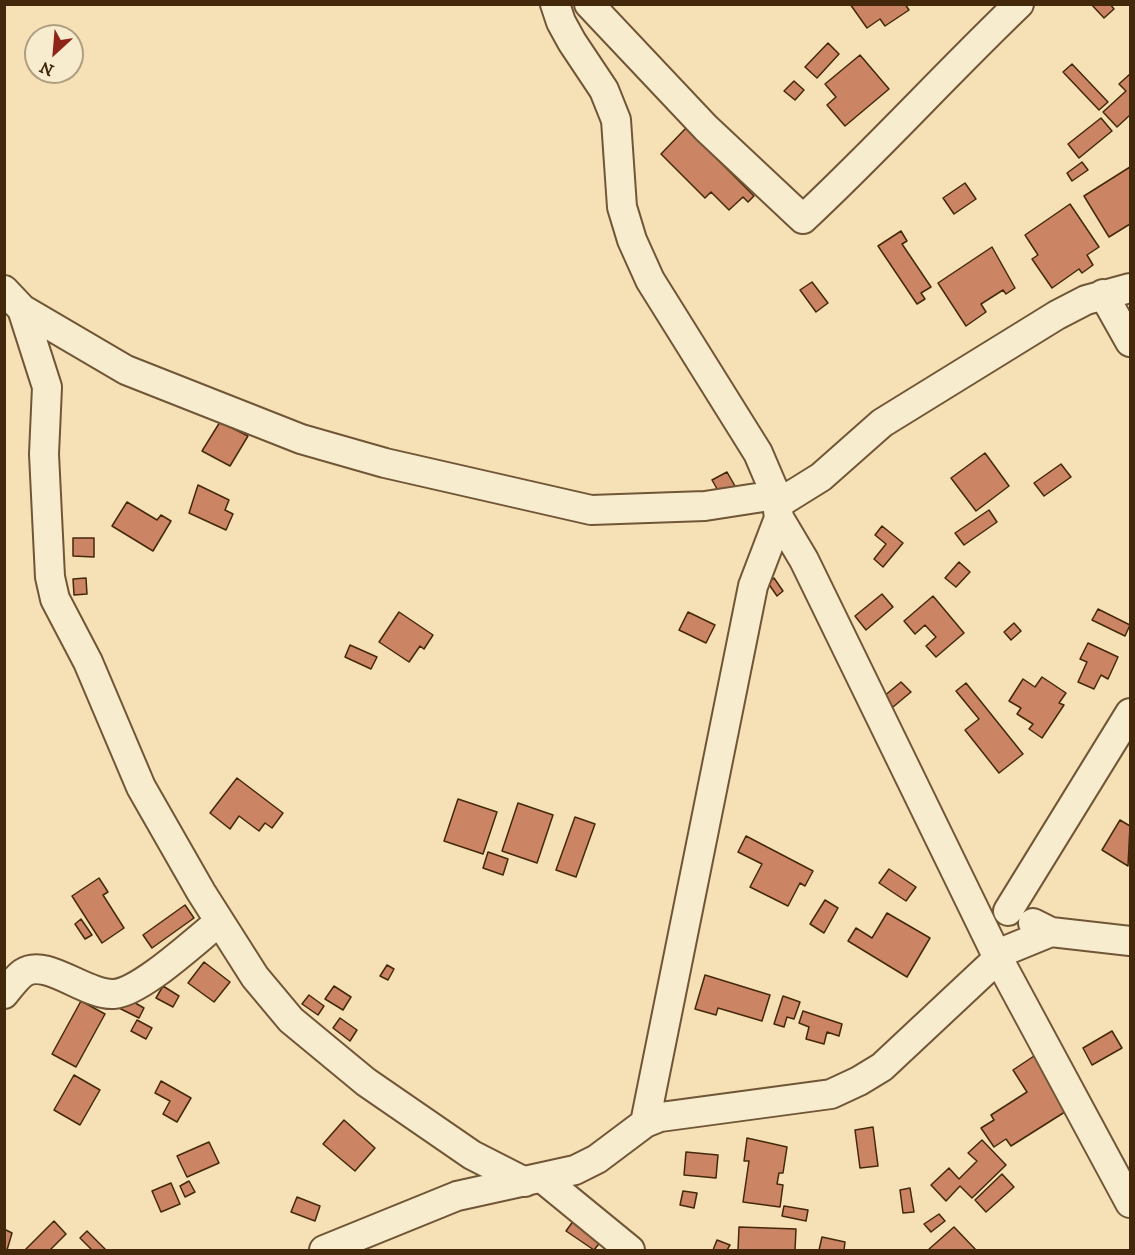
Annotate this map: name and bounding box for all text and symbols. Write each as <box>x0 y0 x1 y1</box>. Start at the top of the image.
north arrow <box>24 24 84 84</box>
text: N <box>37 57 57 80</box>

